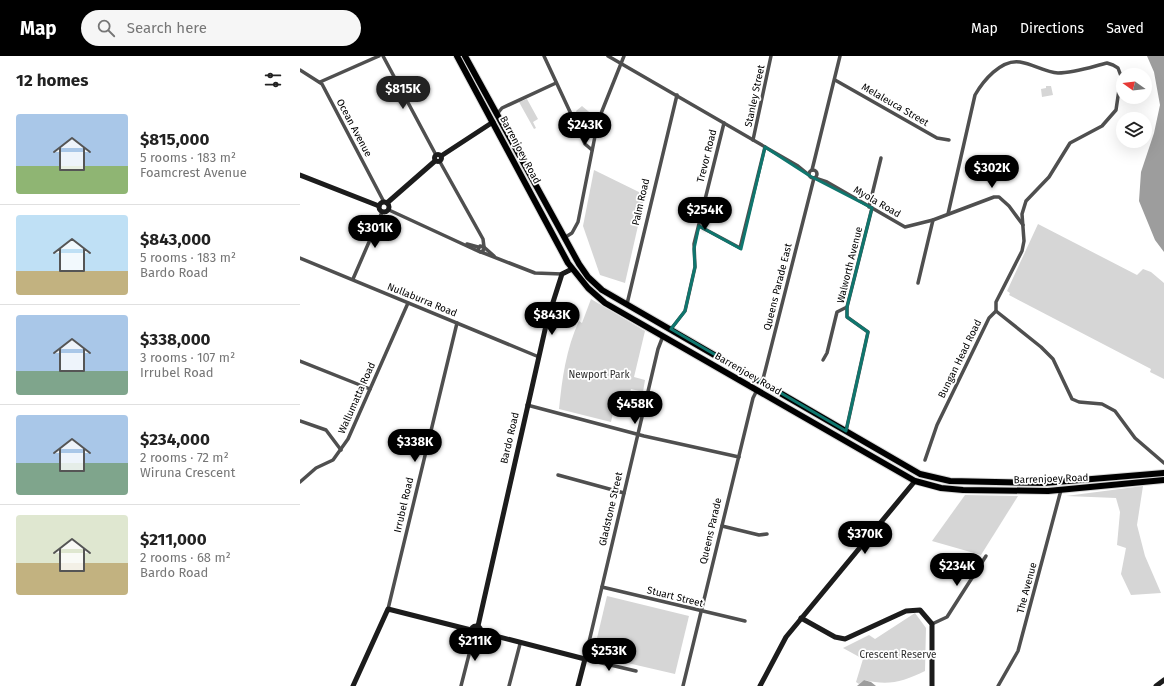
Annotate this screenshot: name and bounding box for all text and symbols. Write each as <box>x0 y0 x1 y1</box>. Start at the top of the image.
search box <box>81 10 361 46</box>
text: Map <box>20 17 57 40</box>
icon: search <box>95 17 117 39</box>
text: Search here <box>127 19 207 37</box>
text: Map <box>971 20 998 37</box>
text: Directions <box>1020 20 1084 37</box>
text: Saved <box>1106 20 1144 37</box>
street label: Stanley Street <box>743 63 768 128</box>
north arrow <box>1116 68 1152 104</box>
map controls <box>1116 68 1152 148</box>
icon: filters <box>262 69 284 91</box>
text: 12 homes <box>16 70 88 91</box>
pin: $815K <box>375 76 431 110</box>
text: $815K <box>385 81 421 96</box>
street label: Melaleuca Street <box>859 81 931 129</box>
street label: Ocean Avenue <box>334 97 374 159</box>
pin: $243K <box>557 112 613 146</box>
button: layers <box>1116 112 1152 148</box>
street label: Barrenjoey Road <box>497 114 543 186</box>
text: $243K <box>567 117 603 132</box>
street label: Trevor Road <box>695 128 719 184</box>
text: $815,000 <box>140 129 209 150</box>
icon: home <box>48 130 96 178</box>
text: 5 rooms · 183 m² <box>140 150 236 165</box>
pin: $302K <box>964 155 1020 189</box>
text: $302K <box>974 160 1010 175</box>
text: Foamcrest Avenue <box>140 165 247 180</box>
street label: Palm Road <box>630 177 652 227</box>
street label: Myola Road <box>851 184 903 220</box>
pin: $254K <box>677 197 733 231</box>
text: $254K <box>687 202 723 217</box>
pin: $301K <box>347 215 403 249</box>
text: $301K <box>357 220 393 235</box>
street label: Walworth Avenue <box>835 226 865 304</box>
text: $843,000 <box>140 229 211 250</box>
icon: home <box>48 231 96 279</box>
street label: Queens Parade East <box>761 242 795 332</box>
text: 5 rooms · 183 m² <box>140 250 236 265</box>
text: Bardo Road <box>140 265 208 280</box>
street label: Nullaburra Road <box>385 281 459 319</box>
pin: $843K <box>524 302 580 336</box>
text: $843K <box>534 307 570 322</box>
street label: Bungan Head Road <box>936 318 984 400</box>
text: $338,000 <box>140 329 211 350</box>
icon: home <box>48 331 96 379</box>
text: 3 rooms · 107 m² <box>140 350 235 365</box>
street label: Barrenjoey Road <box>713 350 783 398</box>
street label: Wallumatta Road <box>336 360 378 436</box>
text: Irrubel Road <box>140 365 213 380</box>
park label: Newport Park <box>568 369 630 381</box>
pin: $458K <box>607 391 663 425</box>
text: $458K <box>616 396 654 411</box>
street label: Bardo Road <box>498 411 522 465</box>
text: $234,000 <box>140 429 210 450</box>
pin: $338K <box>387 429 443 463</box>
icon: home <box>48 431 96 479</box>
text: $338K <box>397 434 433 449</box>
text: 2 rooms · 72 m² <box>140 450 229 465</box>
text: Wiruna Crescent <box>140 465 235 480</box>
street label: Gladstone Street <box>597 470 625 547</box>
street label: Barrenjoey Road <box>1013 472 1089 486</box>
street label: Irrubel Road <box>392 476 416 534</box>
street label: Queens Parade <box>698 497 724 565</box>
pin: $370K <box>837 521 893 555</box>
text: $370K <box>847 526 883 541</box>
text: $211,000 <box>140 529 207 550</box>
icon: home <box>48 531 96 579</box>
text: 2 rooms · 68 m² <box>140 550 231 565</box>
pin: $234K <box>929 553 985 587</box>
text: $234K <box>939 558 975 573</box>
street label: The Avenue <box>1014 561 1040 615</box>
text: Bardo Road <box>140 565 208 580</box>
street label: Stuart Street <box>646 584 705 610</box>
pin: $211K <box>447 628 503 662</box>
text: $211K <box>458 633 492 648</box>
pin: $253K <box>581 638 637 672</box>
text: $253K <box>591 643 627 658</box>
park label: Crescent Reserve <box>860 649 936 661</box>

